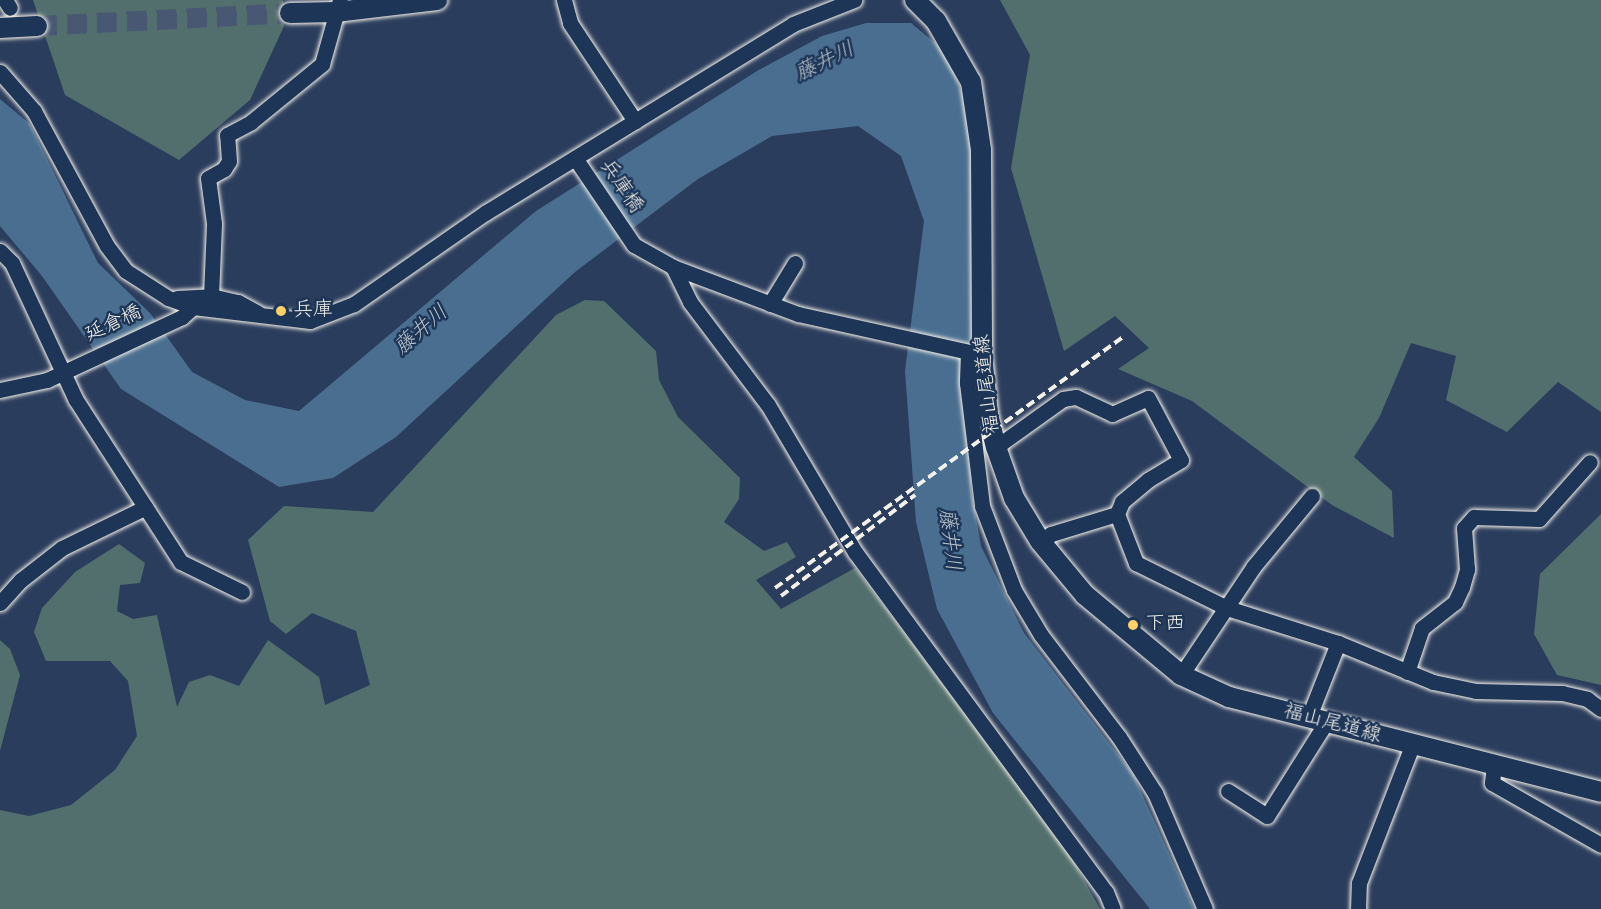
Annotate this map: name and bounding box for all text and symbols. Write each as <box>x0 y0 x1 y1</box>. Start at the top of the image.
water label: 藤井川 <box>792 39 860 89</box>
street label: 兵庫橋 <box>593 155 647 219</box>
place label: 兵庫 <box>293 299 333 323</box>
street label: 延倉橋 <box>82 301 146 349</box>
water label: 藤井川 <box>391 302 455 362</box>
marker: 兵庫 <box>274 304 288 318</box>
street label: 福山尾道線 <box>972 333 1006 435</box>
water label: 藤井川 <box>931 507 963 573</box>
place label: 下西 <box>1145 613 1185 637</box>
marker: 下西 <box>1126 618 1140 632</box>
street label: 福山尾道線 <box>1281 700 1383 750</box>

